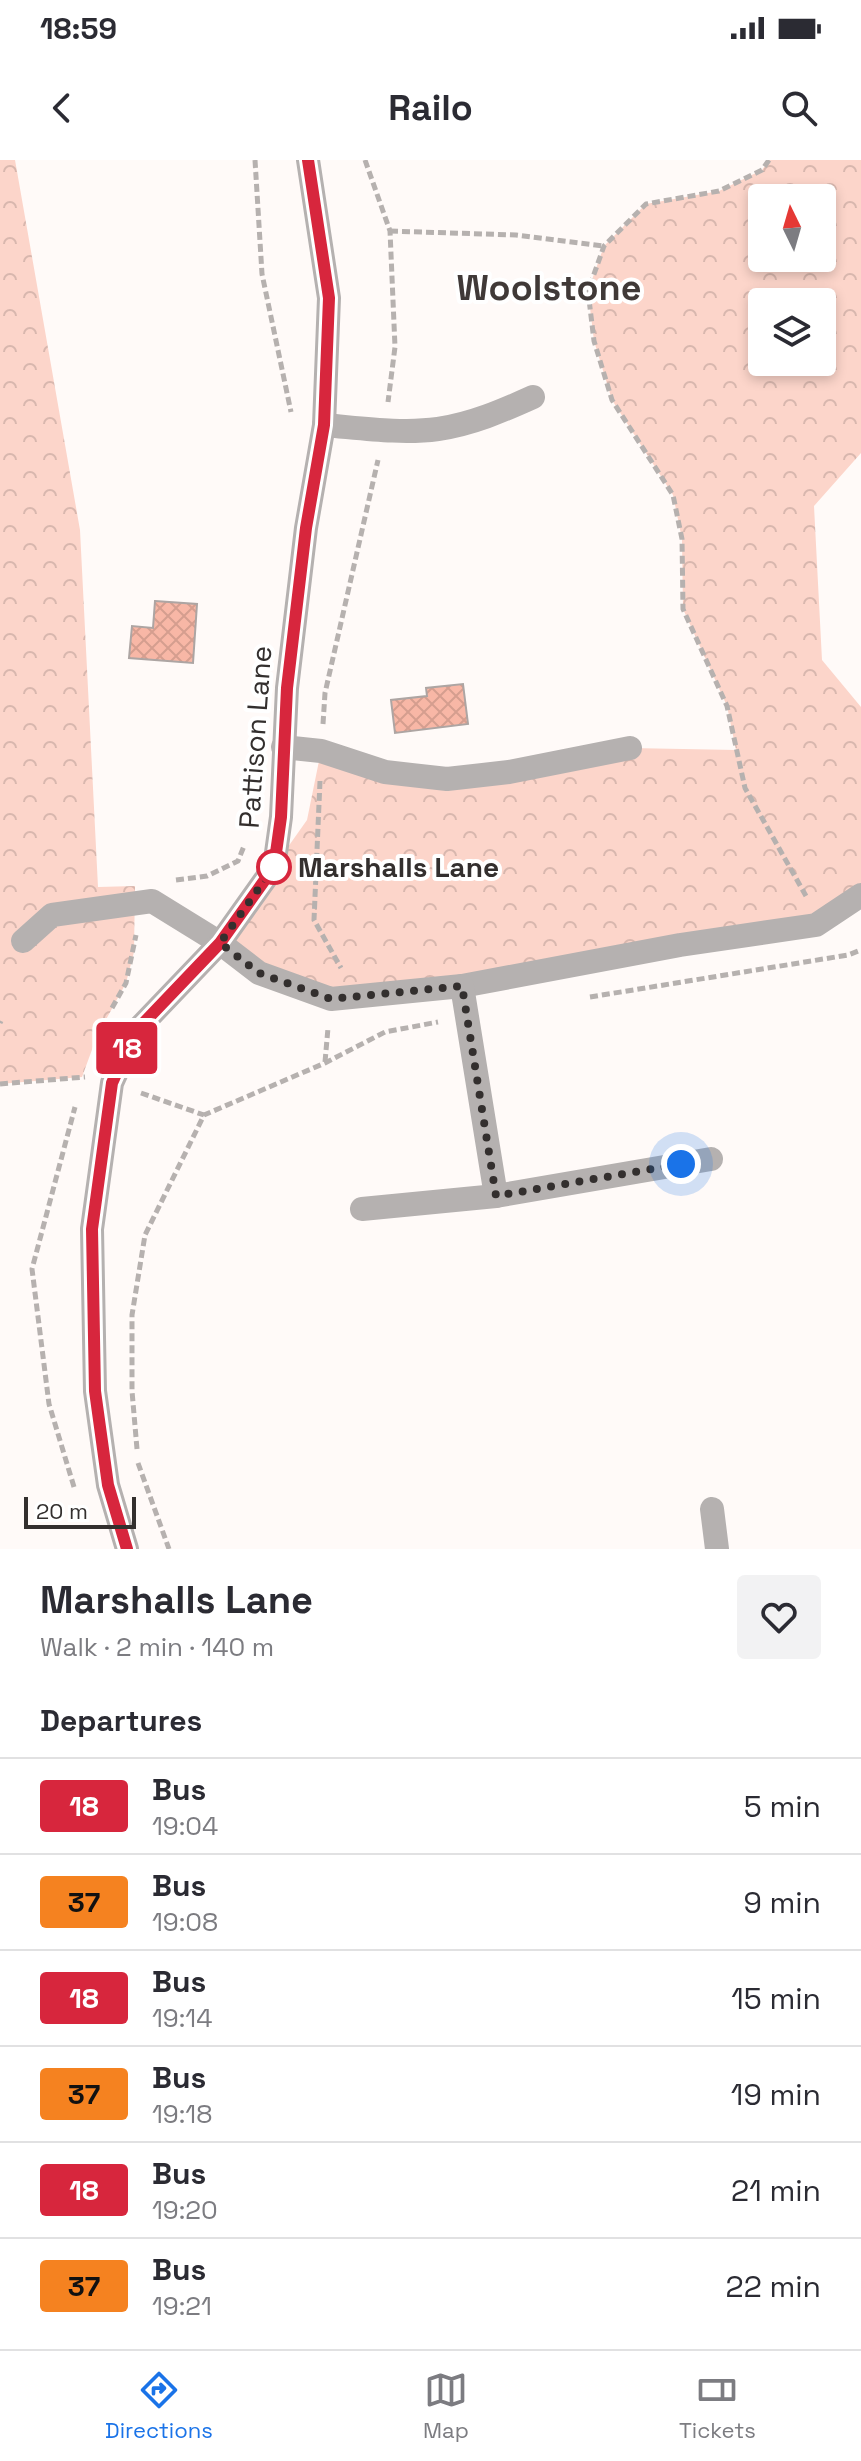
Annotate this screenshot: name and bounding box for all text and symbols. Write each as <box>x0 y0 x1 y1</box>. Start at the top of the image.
text: 18:59 <box>40 9 117 48</box>
text: Railo <box>388 85 473 131</box>
icon: back <box>40 86 84 130</box>
icon: search <box>777 86 821 130</box>
north arrow <box>748 184 836 272</box>
map controls <box>748 184 836 376</box>
district label: Woolstone <box>456 265 642 311</box>
button: layers <box>748 288 836 376</box>
street label: Pattison Lane <box>231 645 279 829</box>
place label: Marshalls Lane <box>298 849 499 885</box>
marker: Marshalls Lane <box>257 850 291 884</box>
line badge: 18 <box>91 1022 163 1074</box>
text: 18 <box>112 1030 142 1066</box>
your location <box>661 1144 701 1184</box>
scale bar <box>24 1493 136 1529</box>
text: 20 m <box>36 1497 88 1525</box>
button: heart <box>737 1575 821 1659</box>
text: Marshalls Lane <box>40 1576 313 1624</box>
text: Walk · 2 min · 140 m <box>40 1630 274 1664</box>
text: Departures <box>40 1701 202 1740</box>
text: Bus <box>152 1770 206 1809</box>
text: 5 min <box>744 1787 821 1826</box>
text: 18 <box>69 1788 99 1824</box>
text: 19:04 <box>152 1809 218 1843</box>
text: Bus <box>152 1866 206 1905</box>
text: 9 min <box>743 1883 821 1922</box>
text: 37 <box>68 1884 100 1920</box>
text: 19:08 <box>152 1905 218 1939</box>
text: Bus <box>152 1962 206 2001</box>
text: 15 min <box>731 1979 821 2018</box>
text: 18 <box>69 1980 99 2016</box>
text: 19:14 <box>152 2001 212 2035</box>
text: Bus <box>152 2058 206 2097</box>
text: 19 min <box>731 2075 821 2114</box>
text: 37 <box>68 2076 100 2112</box>
text: 19:18 <box>152 2097 212 2131</box>
text: Bus <box>152 2154 206 2193</box>
text: 21 min <box>731 2171 821 2210</box>
text: 18 <box>69 2172 99 2208</box>
text: 19:20 <box>152 2193 218 2227</box>
text: Bus <box>152 2250 206 2289</box>
text: 22 min <box>726 2267 821 2306</box>
text: 37 <box>68 2268 100 2304</box>
text: 19:21 <box>152 2289 212 2323</box>
tab: Directions <box>105 2368 213 2444</box>
tab: Map <box>423 2368 469 2444</box>
tab: Tickets <box>679 2368 756 2444</box>

